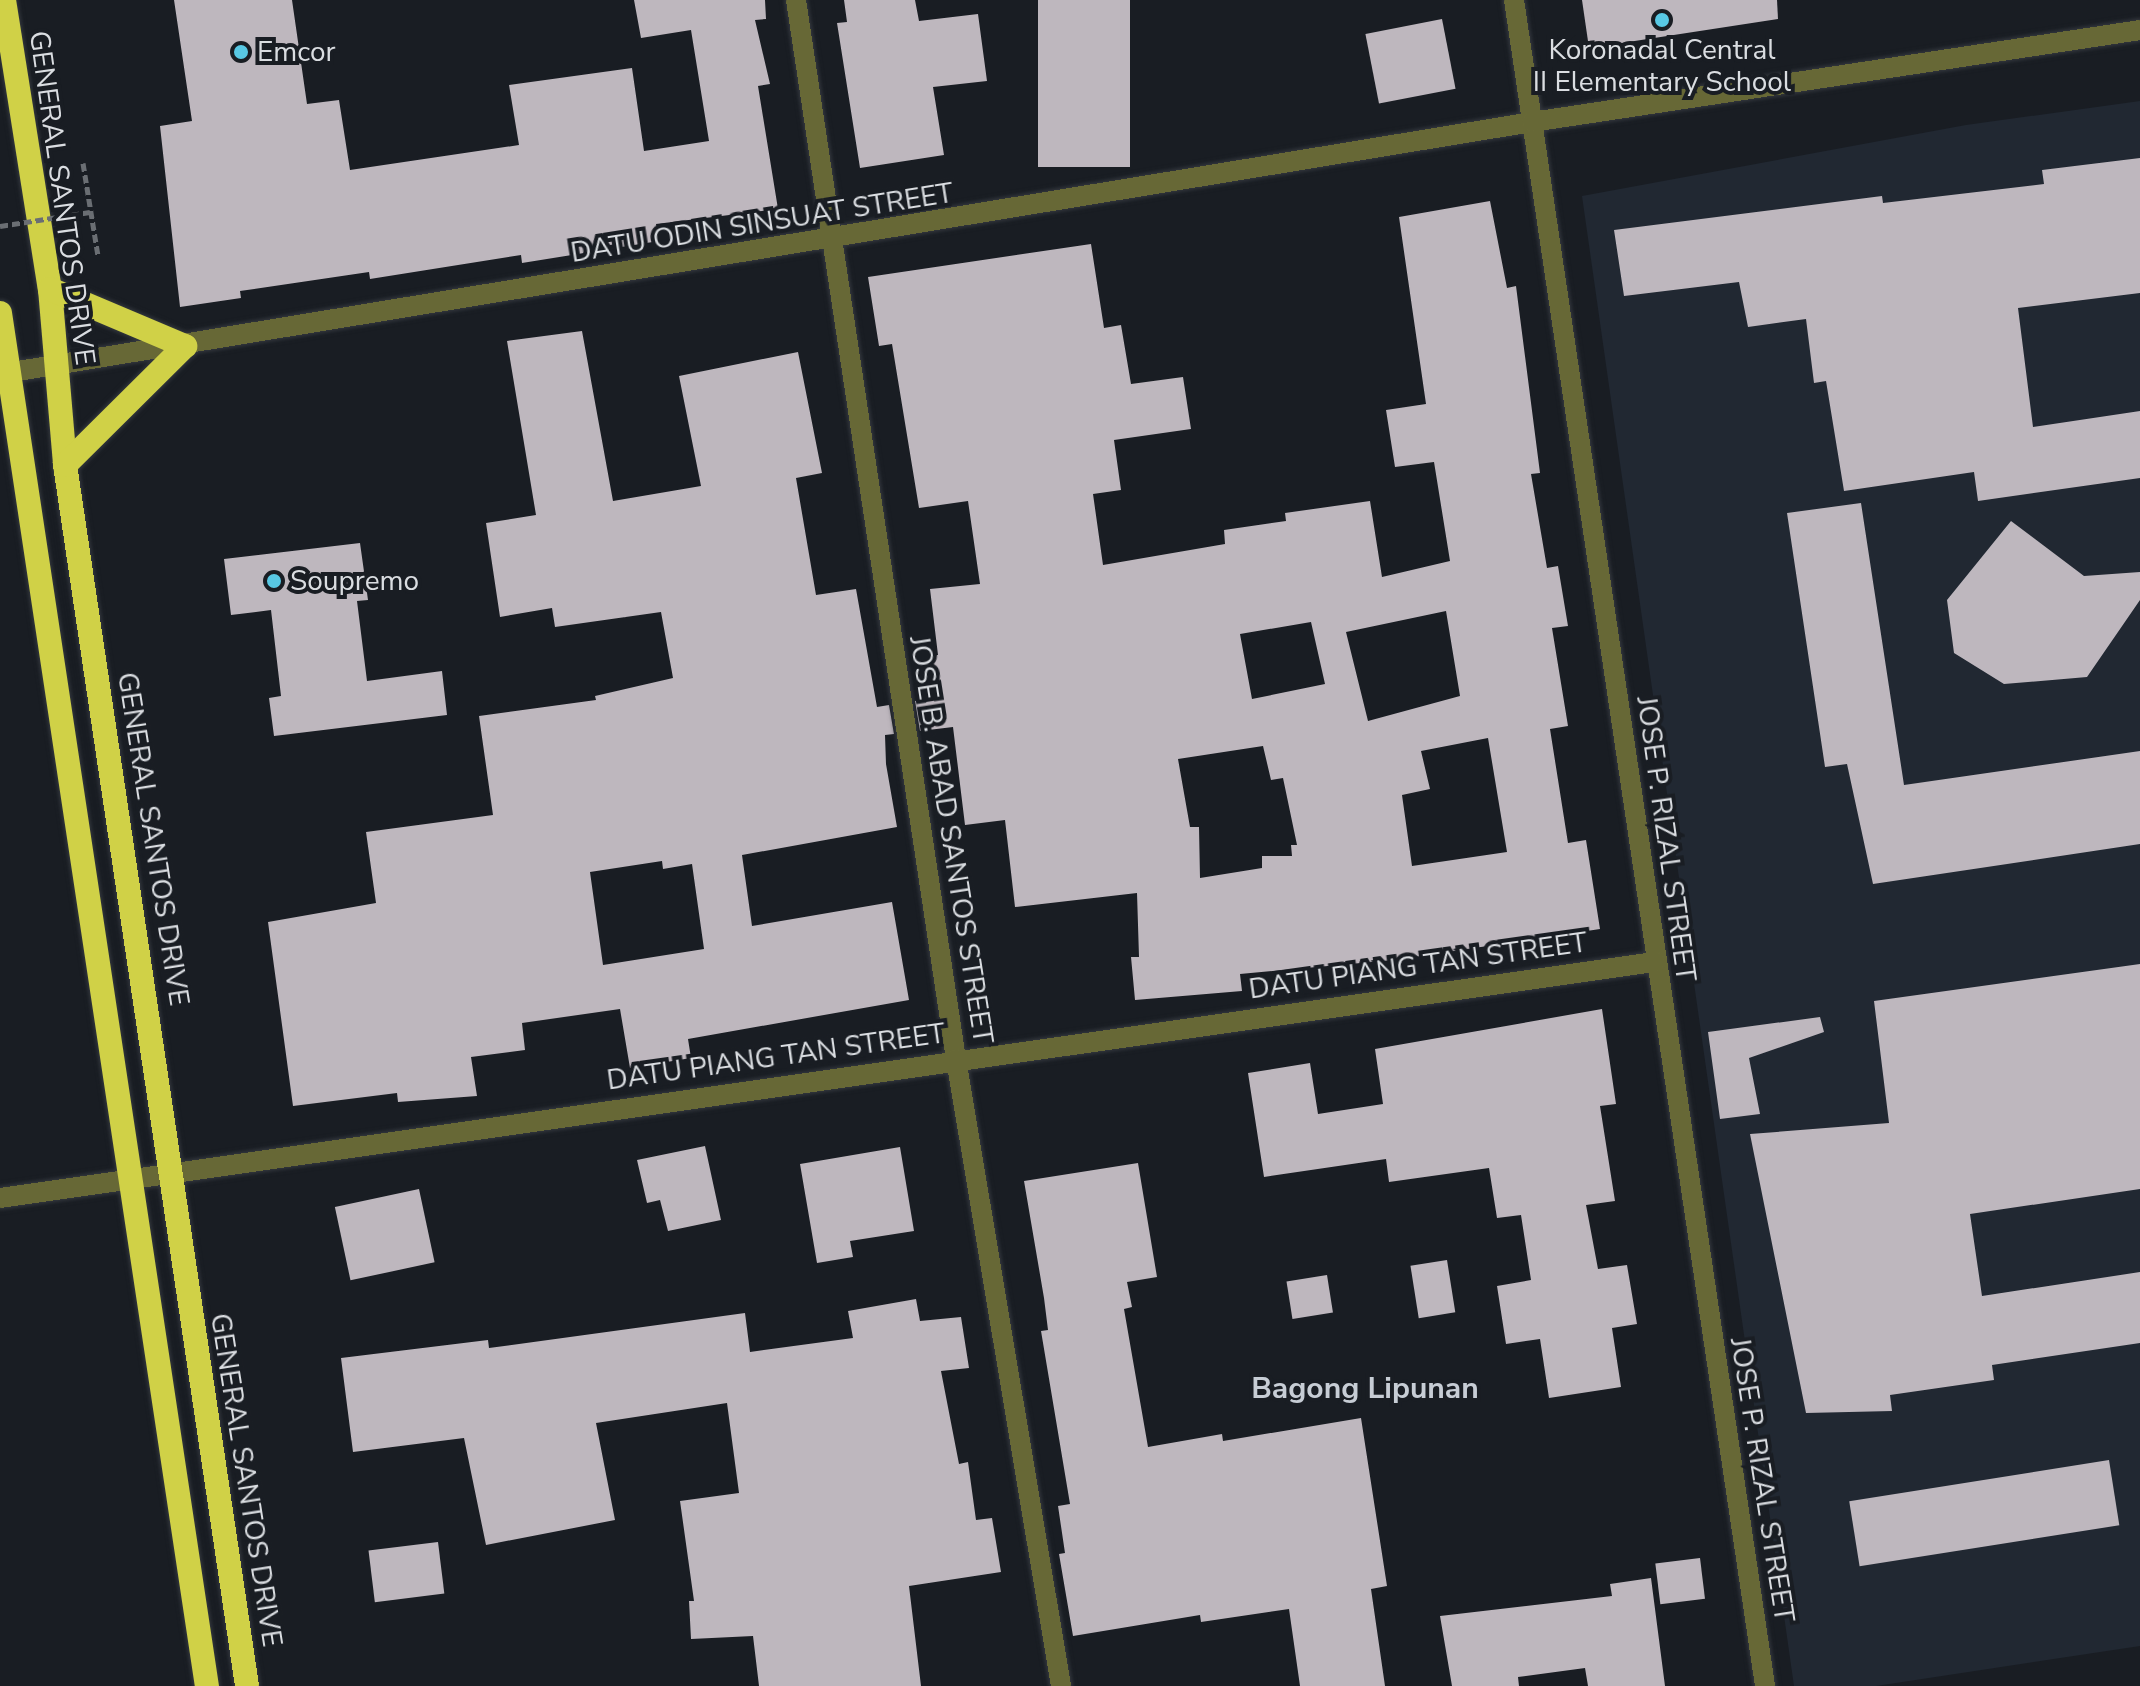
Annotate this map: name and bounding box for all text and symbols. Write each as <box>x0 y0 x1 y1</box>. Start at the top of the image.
marker: Koronadal Central II Elementary School <box>1653 11 1671 29</box>
street label: GENERAL SANTOS DRIVE <box>22 29 102 367</box>
place label: Koronadal Central II Elementary School <box>1533 33 1791 99</box>
place label: Emcor <box>257 35 336 69</box>
marker: Emcor <box>232 43 250 61</box>
street label: DATU ODIN SINSUAT STREET <box>568 176 956 270</box>
place label: Soupremo <box>290 564 419 598</box>
marker: Soupremo <box>265 572 283 590</box>
street label: JOSE B. ABAD SANTOS STREET <box>902 634 1000 1046</box>
street label: GENERAL SANTOS DRIVE <box>110 670 196 1008</box>
street label: JOSE P. RIZAL STREET <box>1629 694 1703 984</box>
street label: DATU PIANG TAN STREET <box>1247 926 1589 1006</box>
street label: DATU PIANG TAN STREET <box>605 1017 947 1097</box>
street label: GENERAL SANTOS DRIVE <box>203 1311 289 1649</box>
street label: JOSE P. RIZAL STREET <box>1723 1335 1801 1625</box>
district label: Bagong Lipunan <box>1251 1371 1479 1407</box>

